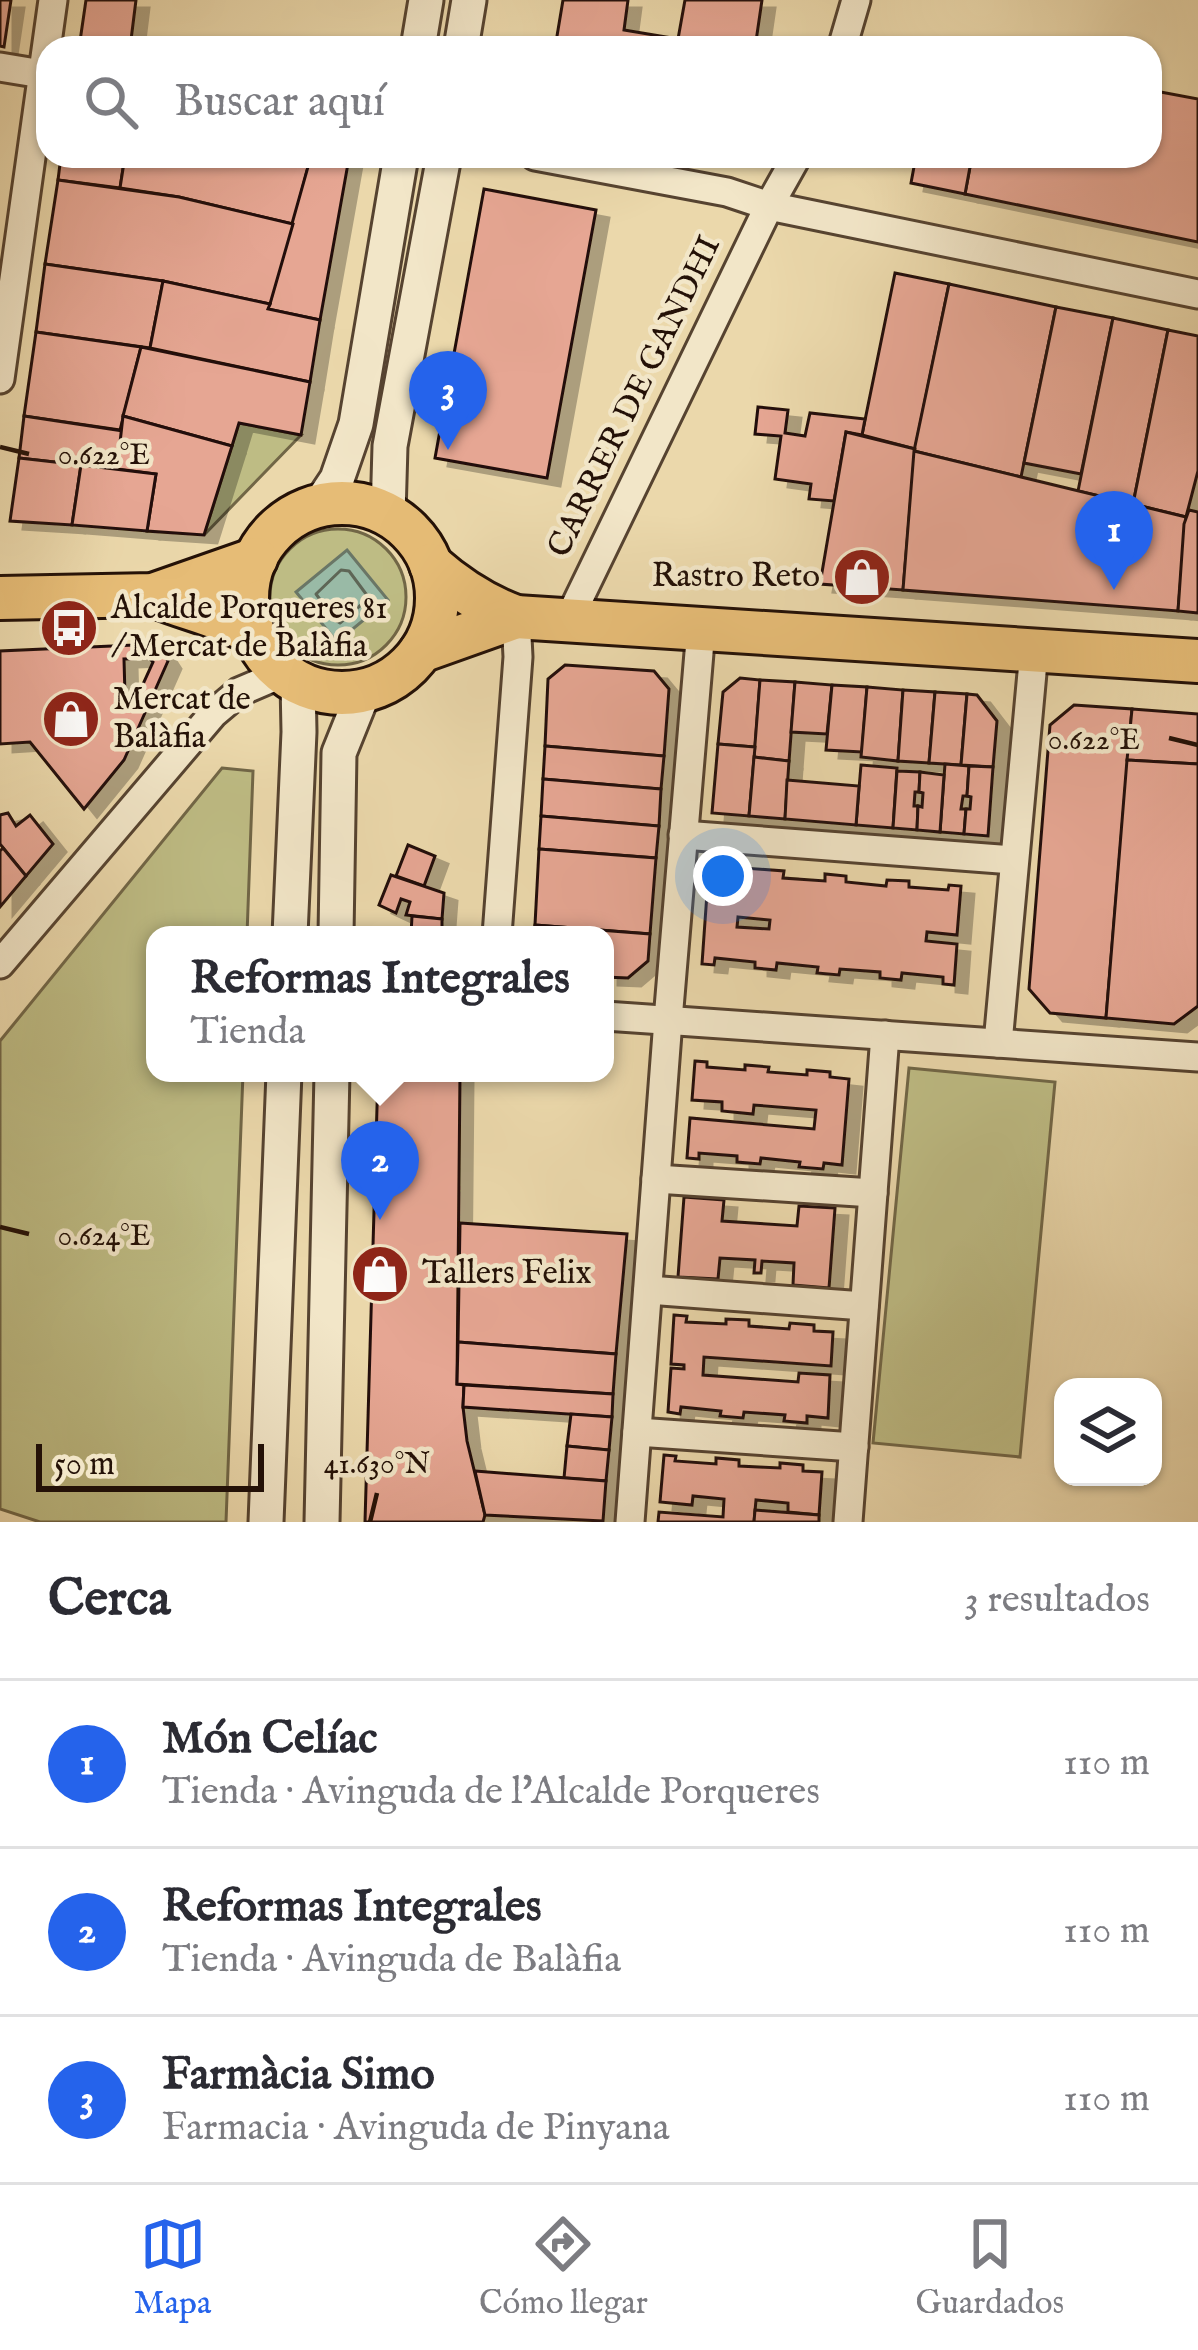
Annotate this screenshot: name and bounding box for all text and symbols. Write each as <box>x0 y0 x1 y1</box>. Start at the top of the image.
search box <box>36 36 1162 168</box>
icon: search <box>78 69 144 135</box>
text: Buscar aquí <box>174 74 385 131</box>
street label: CARRER DE GANDHI <box>539 229 731 565</box>
pin: 3 <box>409 351 487 450</box>
text: 0.622°E <box>58 437 150 475</box>
pin: 1 <box>1075 491 1153 590</box>
shop icon: Rastro Reto <box>831 546 893 608</box>
place label: Rastro Reto <box>652 556 820 598</box>
place label: Alcalde Porqueres 81 / Mercat de Balàfia <box>110 588 388 668</box>
bus stop icon: Alcalde Porqueres 81 / Mercat de Balàfia <box>38 597 100 659</box>
place label: Mercat de Balàfia <box>113 679 251 759</box>
shop icon: Mercat de Balàfia <box>40 688 102 750</box>
text: 0.622°E <box>1048 722 1140 760</box>
your location <box>693 846 753 906</box>
popup <box>146 926 614 1082</box>
text: Reformas Integrales <box>190 951 570 1008</box>
text: Tienda <box>190 1008 305 1057</box>
pin: 2 <box>341 1121 419 1220</box>
text: 0.624°E <box>58 1218 150 1256</box>
shop icon: Tallers Felix <box>349 1243 411 1305</box>
place label: Tallers Felix <box>422 1253 592 1295</box>
map controls <box>1054 1378 1162 1486</box>
button: layers <box>1054 1378 1162 1486</box>
scale bar <box>36 1438 264 1491</box>
text: 50 m <box>54 1444 115 1486</box>
text: 41.630°N <box>324 1446 430 1484</box>
text: Cerca <box>48 1568 171 1633</box>
text: 3 resultados <box>964 1576 1150 1625</box>
text: Món Celíac <box>162 1711 378 1768</box>
text: 1 <box>80 1739 94 1788</box>
text: 110 m <box>1063 1739 1150 1788</box>
text: Tienda · Avinguda de l'Alcalde Porqueres <box>162 1768 820 1817</box>
text: Reformas Integrales <box>162 1879 542 1936</box>
text: 2 <box>78 1907 96 1956</box>
text: 110 m <box>1063 1907 1150 1956</box>
text: Tienda · Avinguda de Balàfia <box>162 1936 621 1985</box>
text: Farmàcia Simo <box>162 2047 435 2104</box>
text: 3 <box>80 2075 94 2124</box>
text: 110 m <box>1063 2075 1150 2124</box>
text: Farmacia · Avinguda de Pinyana <box>162 2104 670 2153</box>
tab: Mapa <box>134 2211 211 2325</box>
tab: Cómo llegar <box>479 2211 648 2325</box>
tab: Guardados <box>916 2211 1064 2325</box>

